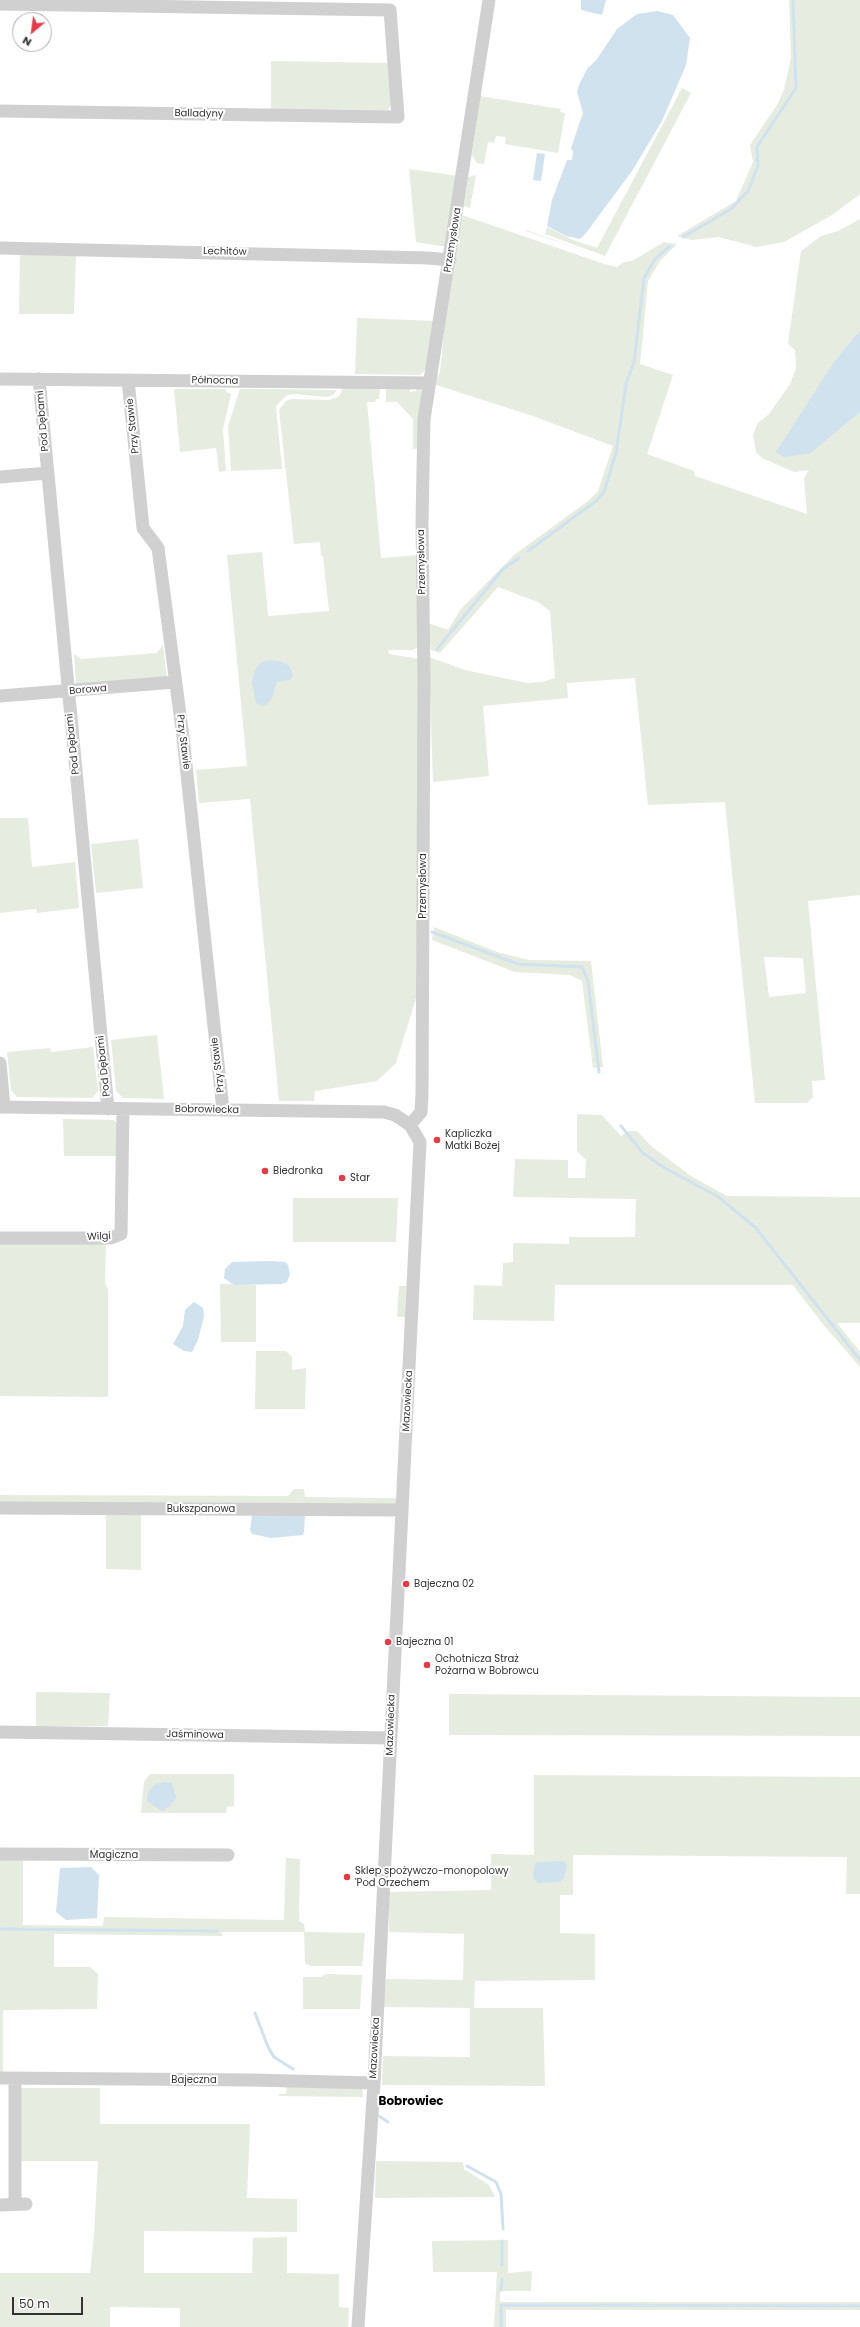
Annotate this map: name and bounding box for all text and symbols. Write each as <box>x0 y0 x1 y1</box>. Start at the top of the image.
north arrow <box>12 12 52 52</box>
text: N <box>19 33 34 51</box>
street label: Balladyny <box>174 108 224 120</box>
street label: Przemysłowa <box>442 207 464 273</box>
street label: Lechitów <box>203 246 247 258</box>
street label: Północna <box>192 375 238 387</box>
street label: Pod Dębami <box>34 390 52 452</box>
street label: Przy Stawie <box>124 398 142 454</box>
street label: Przemysłowa <box>415 529 429 595</box>
street label: Borowa <box>69 682 107 698</box>
street label: Pod Dębami <box>64 713 82 775</box>
street label: Przy Stawie <box>174 714 192 770</box>
street label: Przemysłowa <box>417 853 429 919</box>
street label: Pod Dębami <box>95 1035 113 1097</box>
street label: Przy Stawie <box>209 1037 227 1093</box>
street label: Bobrowiecka <box>175 1103 239 1117</box>
place label: Kapliczka Matki Bożej <box>445 1128 500 1152</box>
marker: Kapliczka Matki Bożej <box>432 1135 442 1145</box>
place label: Biedronka <box>273 1165 323 1177</box>
marker: Biedronka <box>260 1166 270 1176</box>
place label: Star <box>350 1172 370 1184</box>
marker: Star <box>337 1173 347 1183</box>
street label: Wilgi <box>87 1230 111 1244</box>
street label: Mazowiecka <box>400 1370 416 1432</box>
street label: Bukszpanowa <box>167 1503 235 1515</box>
place label: Bajeczna 02 <box>414 1578 474 1590</box>
marker: Bajeczna 02 <box>401 1579 411 1589</box>
place label: Bajeczna 01 <box>396 1636 453 1648</box>
marker: Bajeczna 01 <box>383 1637 393 1647</box>
place label: Ochotnicza Straż Pożarna w Bobrowcu <box>435 1653 539 1676</box>
marker: Ochotnicza Straż Pożarna w Bobrowcu <box>422 1660 432 1670</box>
street label: Mazowiecka <box>384 1694 398 1756</box>
street label: Jaśminowa <box>166 1728 224 1742</box>
street label: Magiczna <box>90 1849 138 1861</box>
place label: Sklep spożywczo-monopolowy 'Pod Orzechem <box>355 1865 509 1888</box>
marker: Sklep spożywczo-monopolowy 'Pod Orzechem <box>342 1872 352 1882</box>
street label: Mazowiecka <box>367 2017 383 2079</box>
street label: Bajeczna <box>171 2074 217 2086</box>
district label: Bobrowiec <box>378 2095 444 2109</box>
scale bar <box>14 2289 85 2315</box>
text: 50 m <box>19 2295 50 2312</box>

